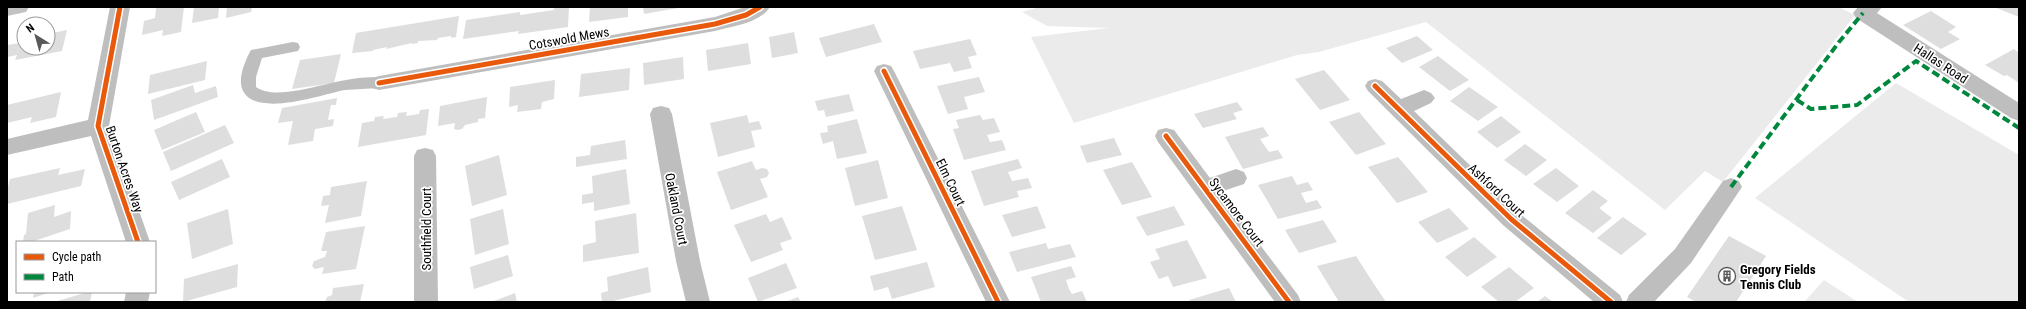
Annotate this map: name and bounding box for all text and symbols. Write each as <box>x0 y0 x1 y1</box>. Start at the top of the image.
north arrow <box>16 16 56 56</box>
text: N <box>24 21 37 36</box>
street label: Cotswold Mews <box>528 24 611 53</box>
street label: Hallas Road <box>1911 40 1971 86</box>
street label: Burton Acres Way <box>103 124 147 215</box>
street label: Elm Court <box>933 156 968 208</box>
street label: Ashford Court <box>1465 160 1528 220</box>
street label: Oakland Court <box>662 172 691 247</box>
street label: Sycamore Court <box>1206 175 1267 250</box>
street label: Southfield Court <box>419 187 434 270</box>
legend <box>16 241 156 293</box>
text: Cycle path <box>52 250 102 264</box>
place label: Gregory Fields Tennis Club <box>1740 262 1816 292</box>
building icon: Gregory Fields Tennis Club <box>1717 266 1737 286</box>
text: Path <box>52 270 74 284</box>

